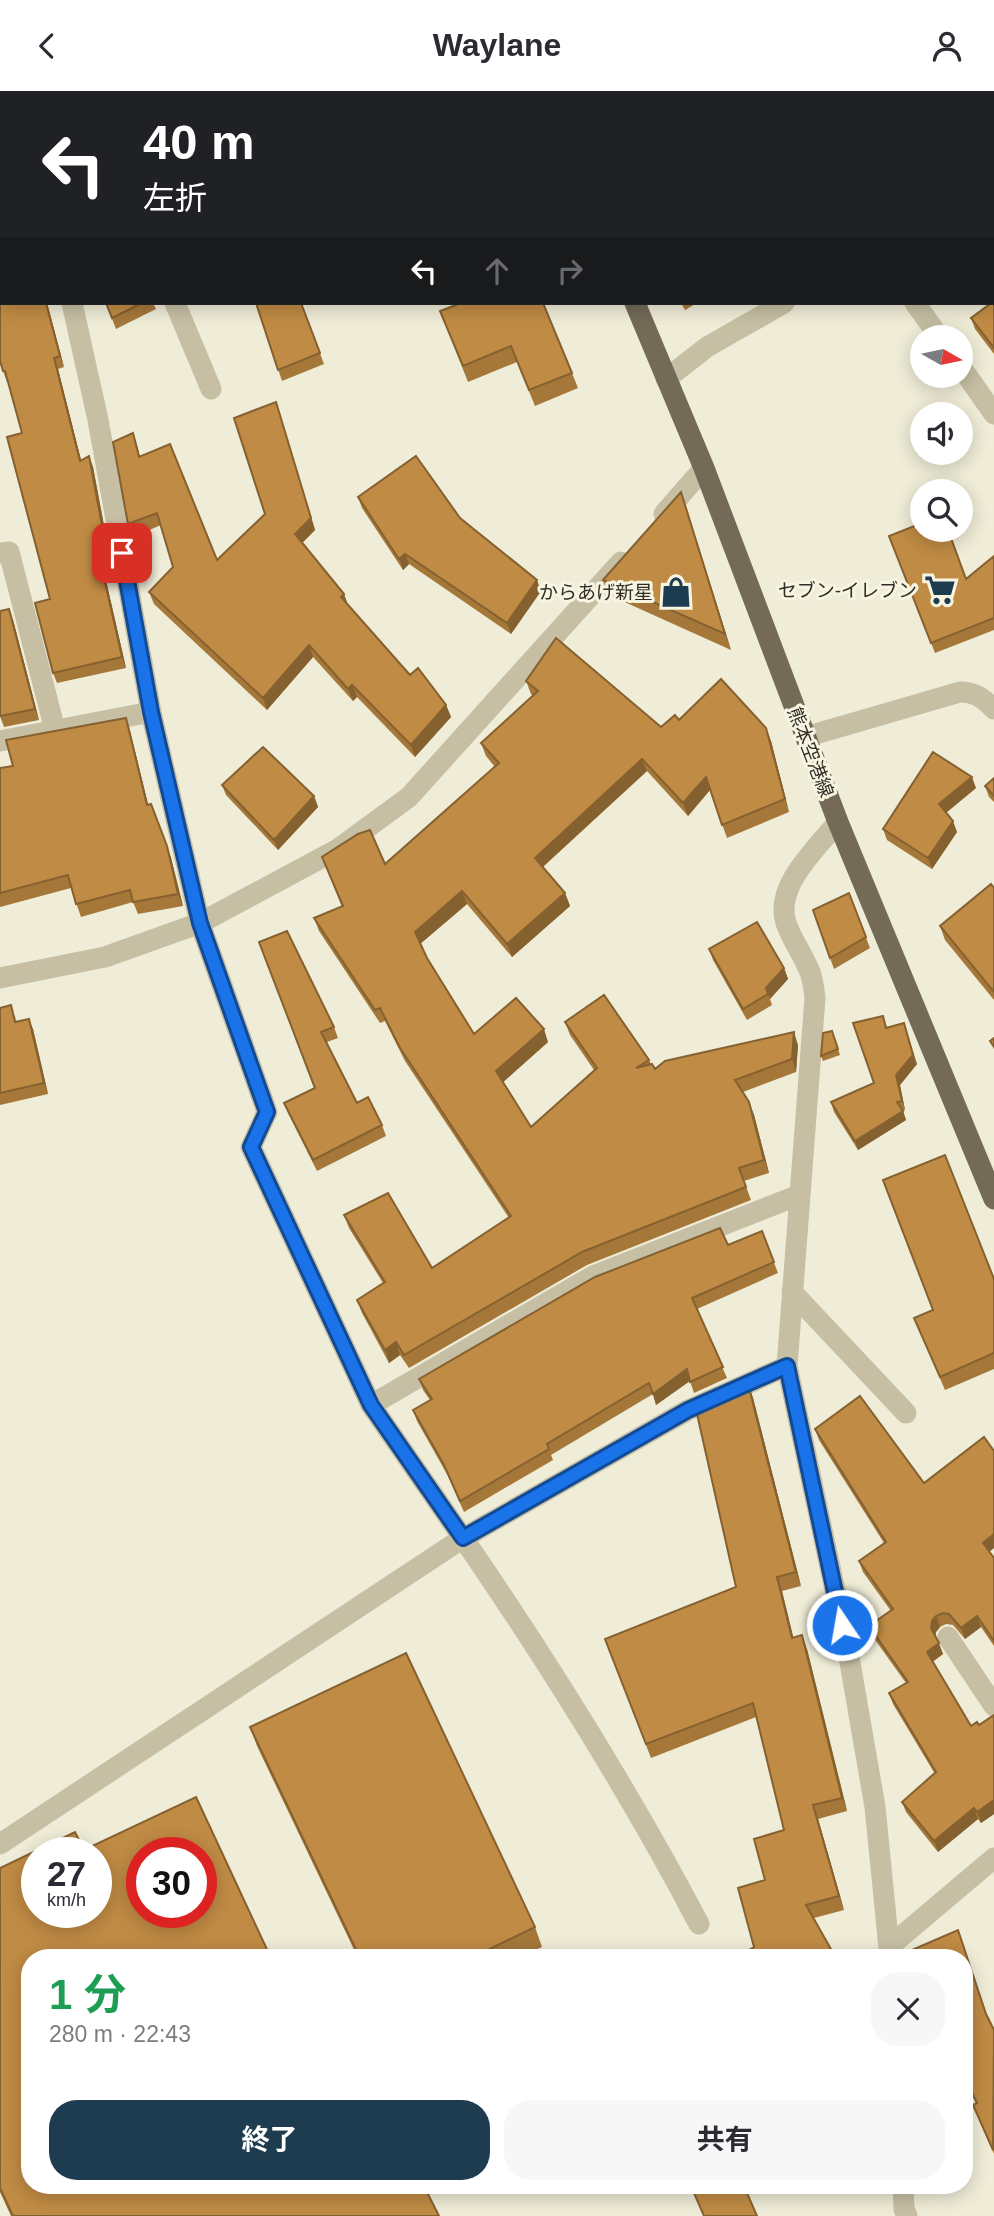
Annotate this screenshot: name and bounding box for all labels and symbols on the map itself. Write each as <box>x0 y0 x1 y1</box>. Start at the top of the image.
north arrow <box>910 325 973 389</box>
pin <box>92 523 152 583</box>
supermarket icon: セブン-イレブン <box>923 573 957 607</box>
shop icon: からあげ新星 <box>659 575 693 609</box>
place label: セブン-イレブン <box>778 580 917 601</box>
place label: からあげ新星 <box>539 582 653 603</box>
street label: 熊本空港線 <box>784 704 837 800</box>
position arrow <box>805 1588 879 1662</box>
speed limit sign: 30 <box>126 1837 217 1928</box>

